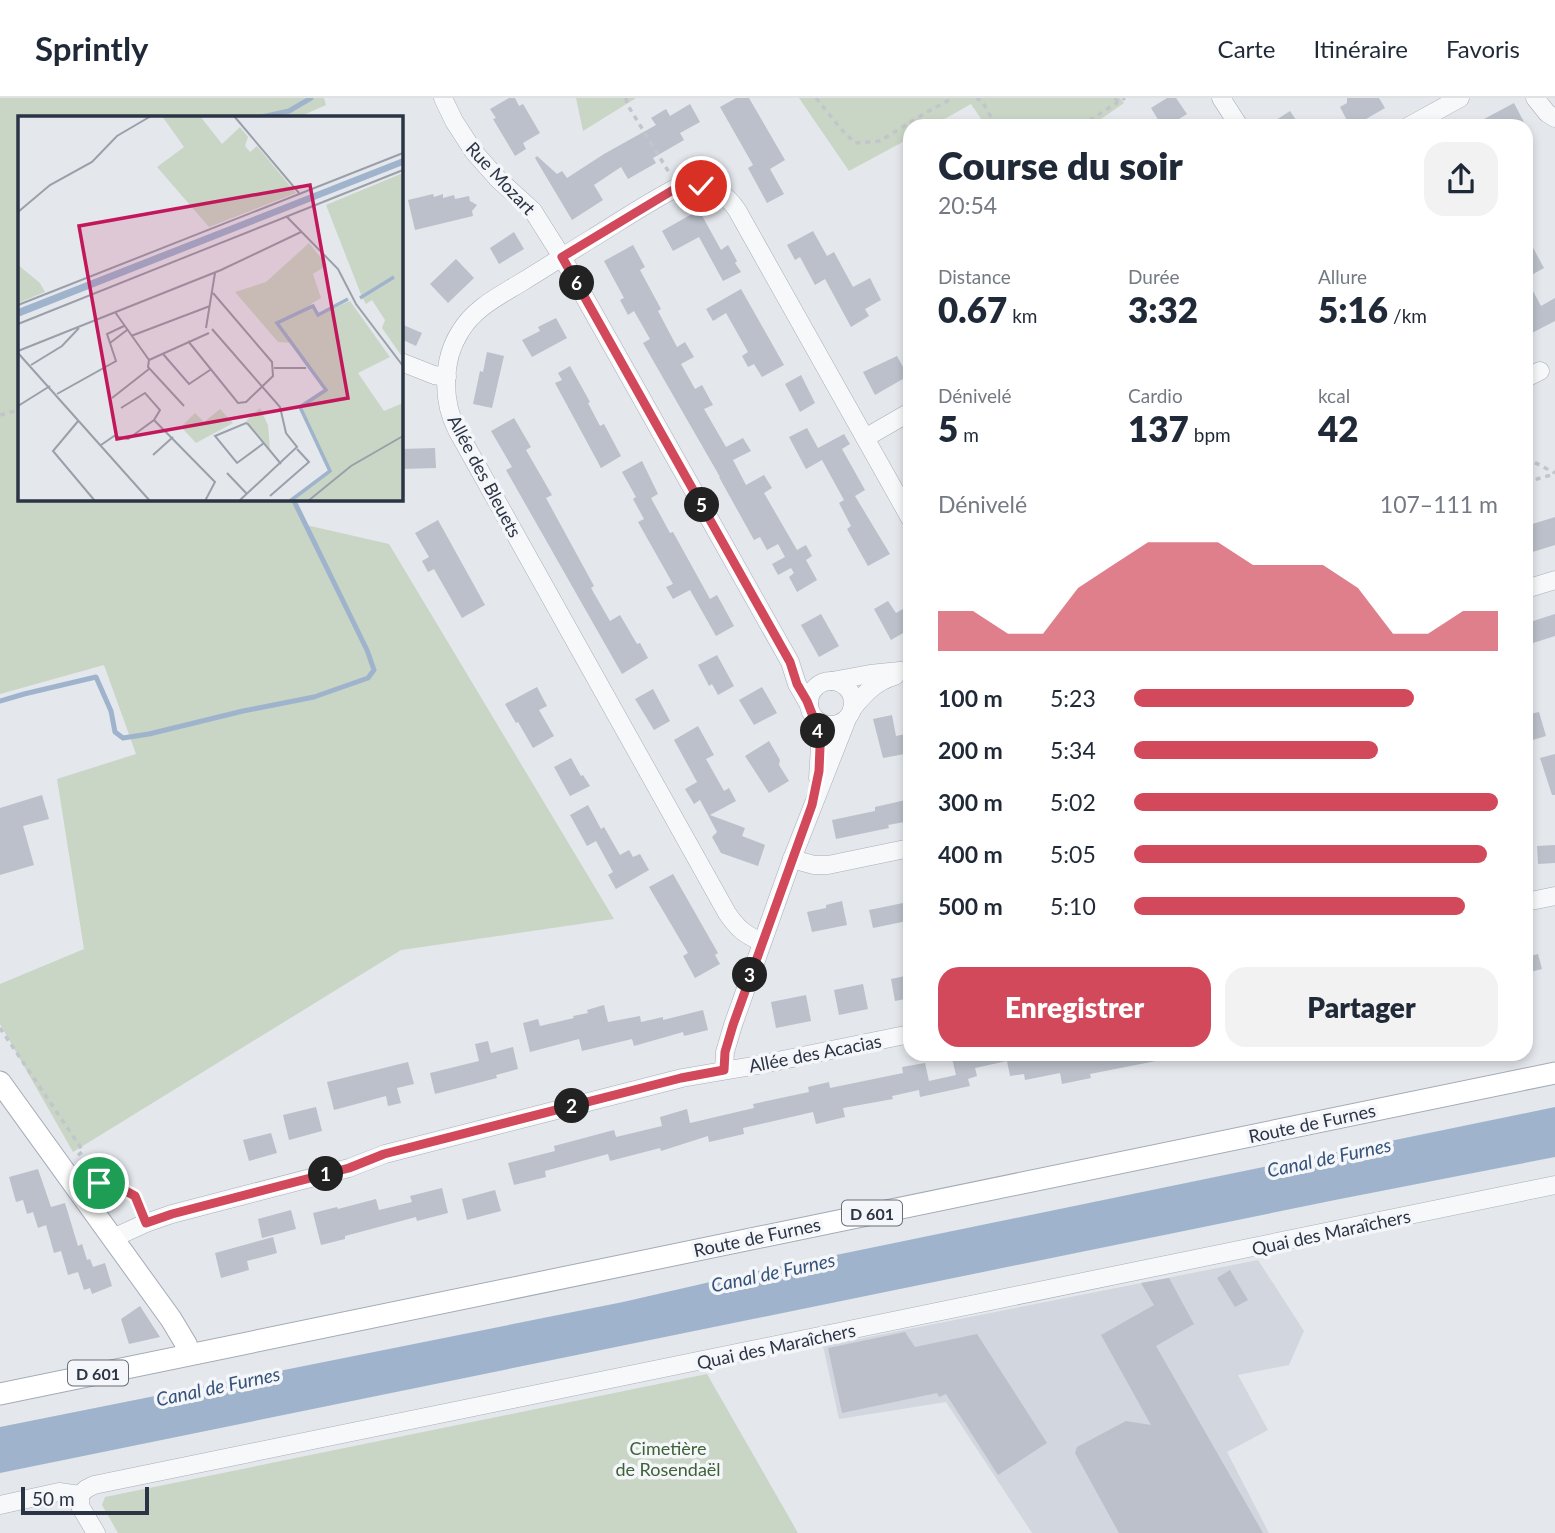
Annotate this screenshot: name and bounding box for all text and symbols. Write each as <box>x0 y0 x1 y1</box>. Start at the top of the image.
text: Sprintly <box>35 28 149 68</box>
text: Carte <box>1218 34 1276 63</box>
text: Itinéraire <box>1314 34 1408 63</box>
text: Favoris <box>1446 34 1520 63</box>
inset map <box>18 116 402 500</box>
street label: Rue Mozart <box>462 137 541 219</box>
text: Course du soir <box>938 142 1183 188</box>
button: share <box>1424 142 1498 216</box>
pin <box>671 156 731 216</box>
icon: check <box>682 167 720 205</box>
text: 20:54 <box>938 191 997 219</box>
text: Distance <box>938 265 1011 288</box>
text: Durée <box>1128 265 1179 288</box>
text: Allure <box>1318 265 1367 288</box>
pin: 6 <box>560 266 594 300</box>
text: 6 <box>571 271 582 294</box>
text: 0.67 <box>938 288 1007 330</box>
text: 3:32 <box>1128 288 1198 330</box>
text: 5:16 <box>1318 288 1388 330</box>
text: km <box>1007 304 1037 327</box>
text: /km <box>1388 304 1427 327</box>
text: Dénivelé <box>938 384 1012 407</box>
text: Cardio <box>1128 384 1183 407</box>
text: kcal <box>1318 384 1350 407</box>
text: 5 <box>938 407 958 449</box>
text: 137 <box>1128 407 1189 449</box>
text: 42 <box>1318 407 1359 449</box>
street label: Allée des Bleuets <box>444 411 527 541</box>
text: m <box>958 423 979 446</box>
text: bpm <box>1189 423 1231 446</box>
pin: 5 <box>684 488 720 522</box>
text: Dénivelé <box>938 490 1027 518</box>
text: 107–111 m <box>1380 490 1498 518</box>
text: 5 <box>696 493 707 516</box>
text: 100 m <box>938 684 1003 712</box>
text: 5:23 <box>1050 684 1096 712</box>
pin: 4 <box>800 714 836 748</box>
text: 4 <box>812 719 823 742</box>
text: 200 m <box>938 736 1003 764</box>
text: 5:34 <box>1050 736 1096 764</box>
text: 300 m <box>938 788 1003 816</box>
text: 5:02 <box>1050 788 1096 816</box>
text: 400 m <box>938 840 1003 868</box>
text: 5:05 <box>1050 840 1096 868</box>
text: 500 m <box>938 892 1003 920</box>
text: 5:10 <box>1050 892 1096 920</box>
pin: 3 <box>732 958 768 992</box>
text: 3 <box>744 963 755 986</box>
button: Enregistrer <box>938 967 1211 1047</box>
button: Partager <box>1225 967 1498 1047</box>
street label: Allée des Acacias <box>747 1029 883 1077</box>
pin: 2 <box>554 1088 590 1124</box>
text: 2 <box>566 1094 577 1117</box>
street label: Route de Furnes <box>1247 1099 1378 1147</box>
water label: Canal de Furnes <box>1265 1133 1393 1181</box>
pin <box>69 1153 129 1213</box>
pin: 1 <box>308 1156 344 1192</box>
text: 1 <box>320 1162 331 1185</box>
icon: arrive <box>80 1164 118 1202</box>
road number: D 601 <box>842 1200 902 1226</box>
street label: Quai des Maraîchers <box>1250 1204 1413 1260</box>
street label: Route de Furnes <box>692 1213 823 1261</box>
water label: Canal de Furnes <box>709 1248 837 1296</box>
street label: Quai des Maraîchers <box>695 1318 858 1374</box>
road number: D 601 <box>68 1360 128 1386</box>
water label: Canal de Furnes <box>154 1362 282 1410</box>
park label: Cimetière de Rosendaël <box>615 1437 721 1480</box>
scale bar <box>21 1484 149 1516</box>
text: 50 m <box>32 1487 75 1510</box>

